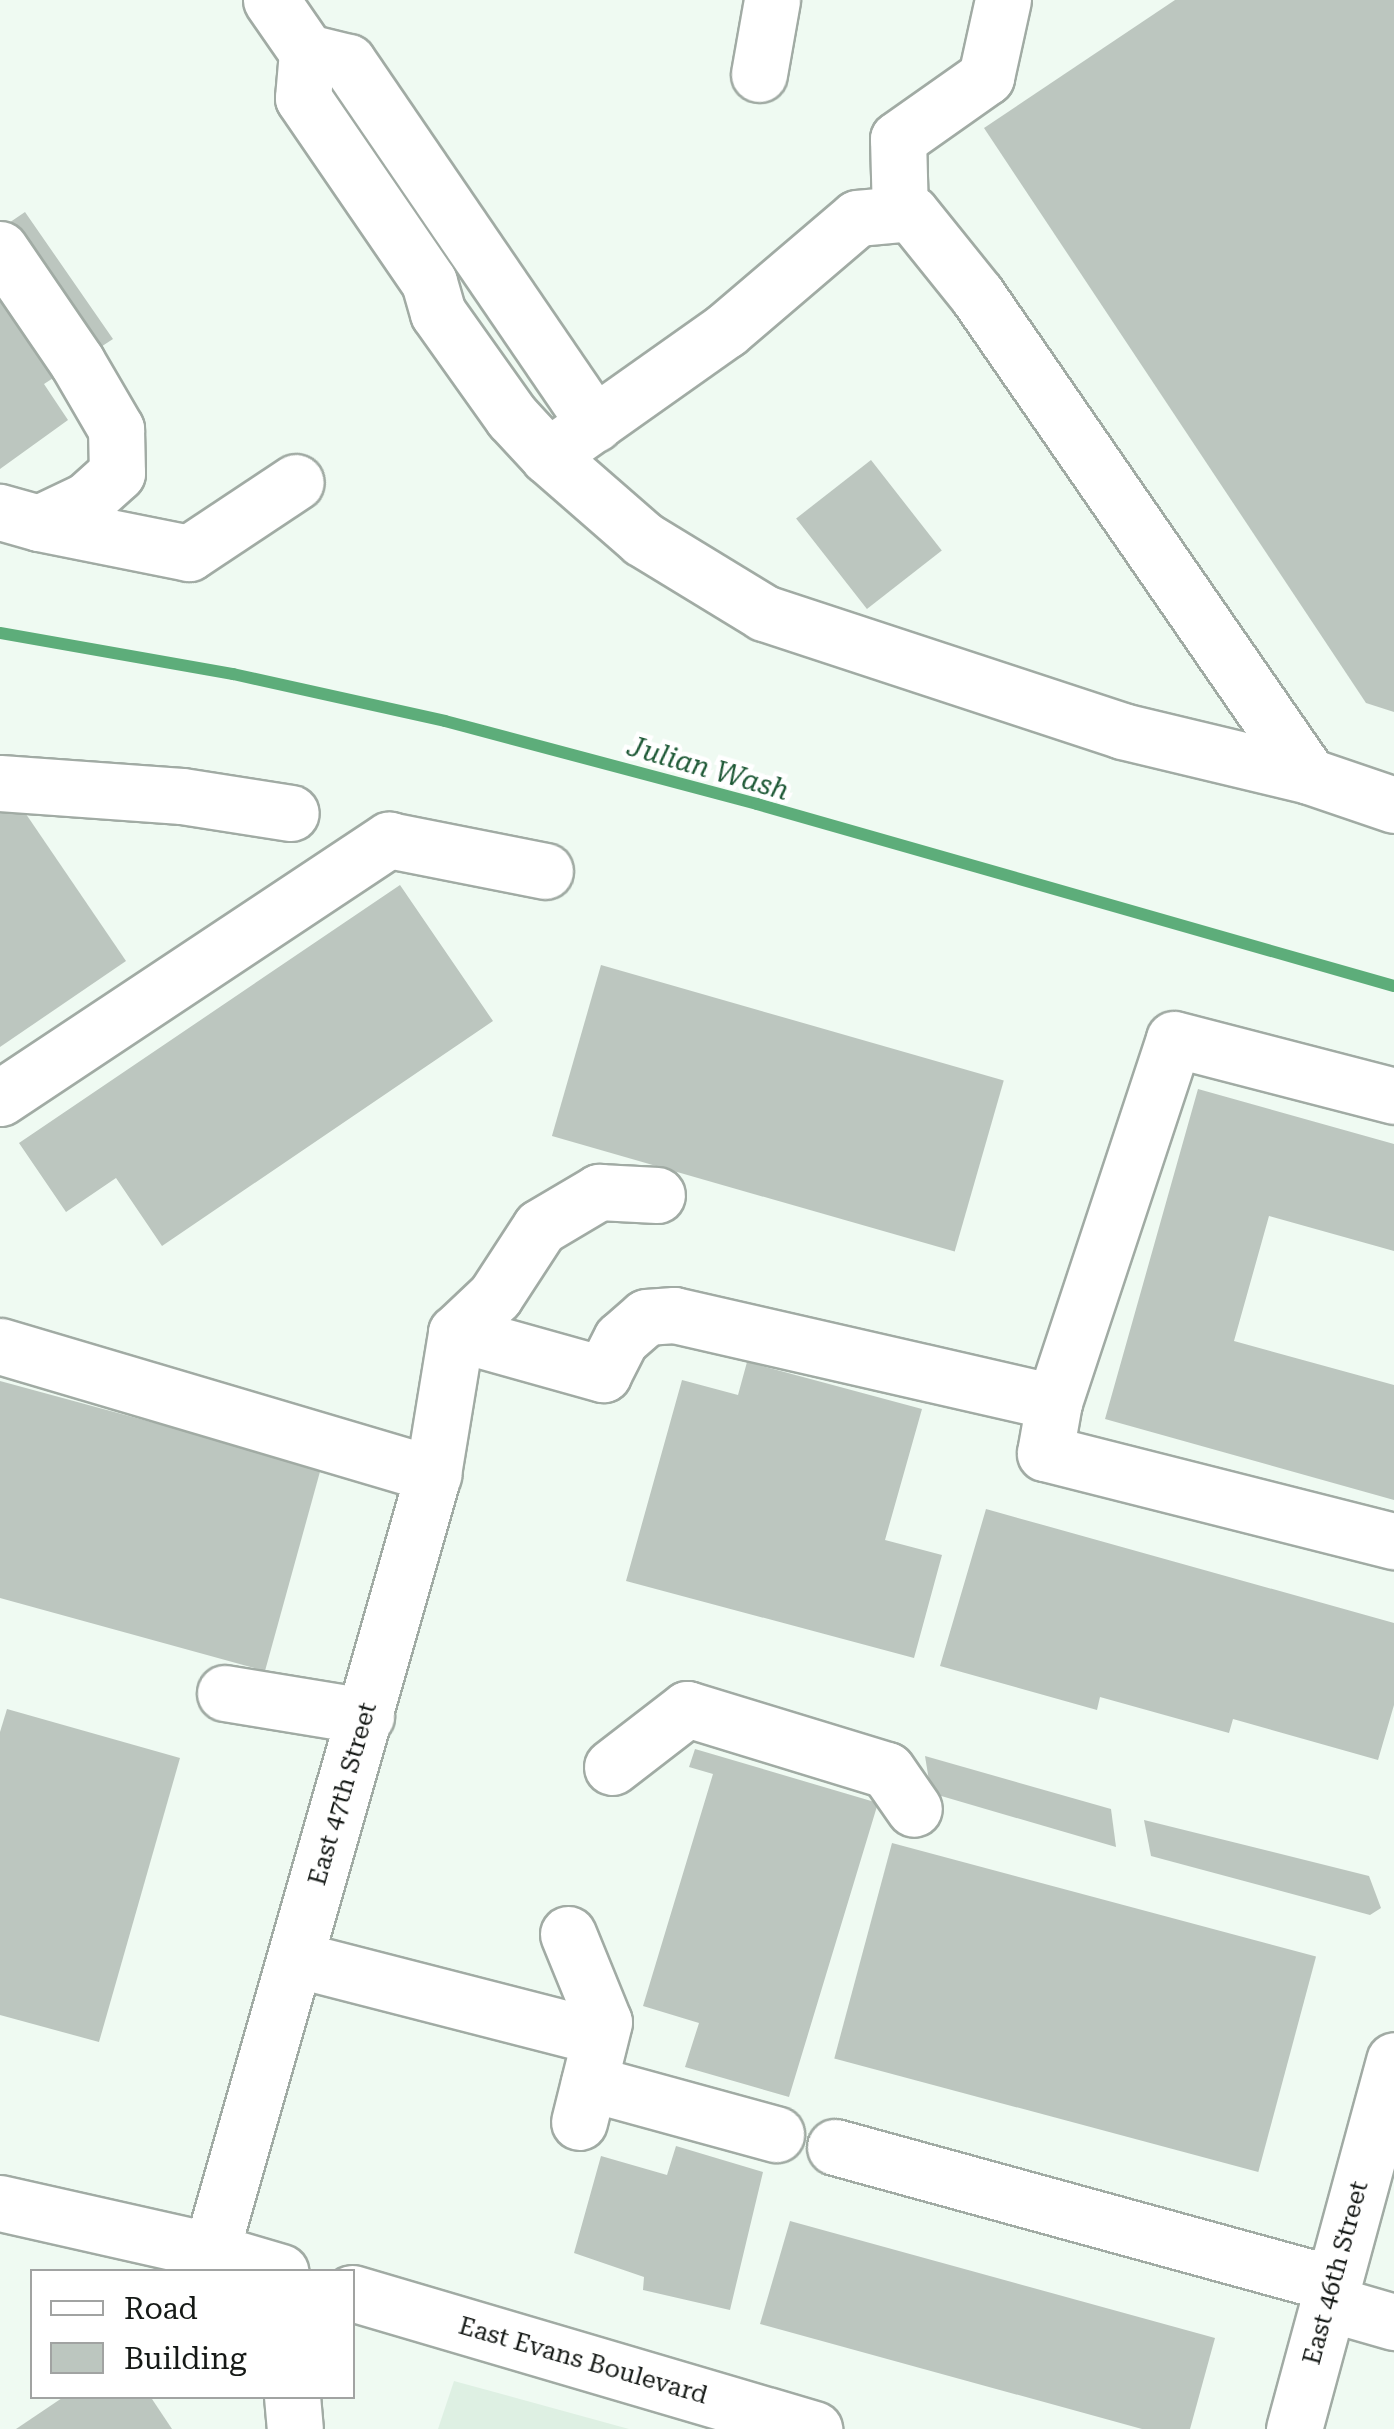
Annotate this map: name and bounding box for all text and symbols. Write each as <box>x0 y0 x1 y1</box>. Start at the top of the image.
water label: Julian Wash <box>624 730 792 808</box>
street label: East 47th Street <box>303 1699 383 1889</box>
street label: East 46th Street <box>1297 2178 1375 2368</box>
legend <box>30 2269 355 2399</box>
text: Road <box>124 2291 198 2326</box>
street label: East Evans Boulevard <box>455 2311 711 2411</box>
text: Building <box>124 2341 247 2376</box>

